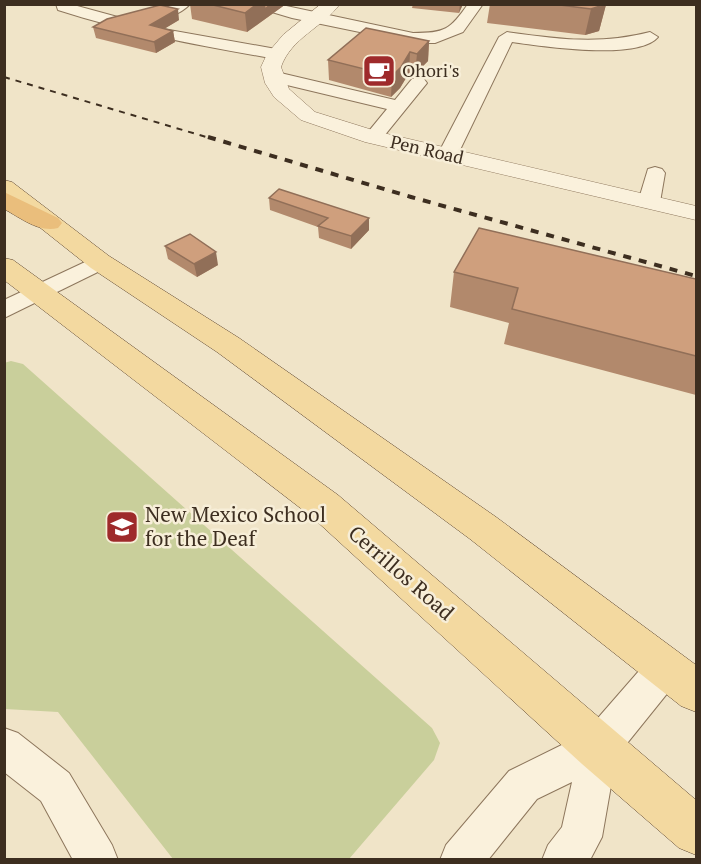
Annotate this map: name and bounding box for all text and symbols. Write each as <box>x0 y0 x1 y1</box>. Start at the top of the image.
cafe icon: Ohori's <box>361 53 397 89</box>
place label: Ohori's <box>402 58 459 82</box>
street label: Pen Road <box>388 129 466 169</box>
place label: New Mexico School for the Deaf <box>145 500 326 552</box>
school or university icon: New Mexico School for the Deaf <box>104 509 140 545</box>
street label: Cerrillos Road <box>343 519 461 626</box>

